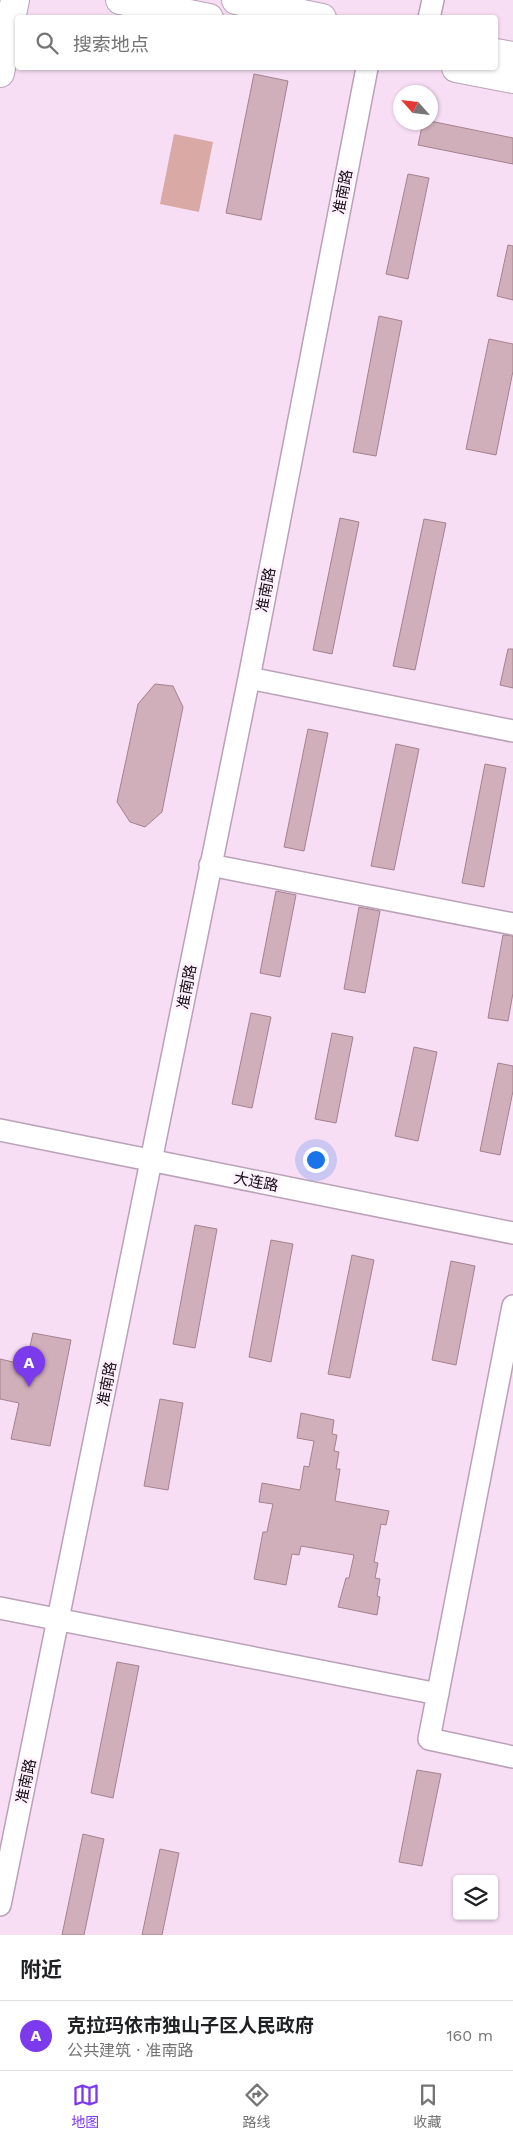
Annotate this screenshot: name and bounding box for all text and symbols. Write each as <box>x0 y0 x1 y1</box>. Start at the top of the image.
search box <box>15 15 498 70</box>
icon: search <box>33 29 61 57</box>
text: 搜索地点 <box>73 33 149 56</box>
north arrow <box>393 85 438 130</box>
street label: 准南路 <box>330 168 356 216</box>
street label: 准南路 <box>253 566 279 614</box>
street label: 准南路 <box>174 963 200 1011</box>
your location <box>303 1147 329 1173</box>
street label: 大连路 <box>232 1169 280 1195</box>
pin: A <box>13 1346 45 1387</box>
street label: 准南路 <box>94 1360 120 1408</box>
street label: 准南路 <box>13 1757 39 1805</box>
map controls <box>453 1875 498 1920</box>
button: layers <box>453 1875 498 1920</box>
text: 附近 <box>20 1957 62 1982</box>
text: 克拉玛依市独山子区人民政府 <box>67 2014 314 2037</box>
text: A <box>31 2026 41 2045</box>
text: 160 m <box>446 2026 493 2045</box>
text: 公共建筑 · 准南路 <box>67 2041 194 2060</box>
tab: 地图 <box>72 2081 100 2131</box>
tab: 路线 <box>243 2081 271 2131</box>
tab: 收藏 <box>414 2081 442 2131</box>

